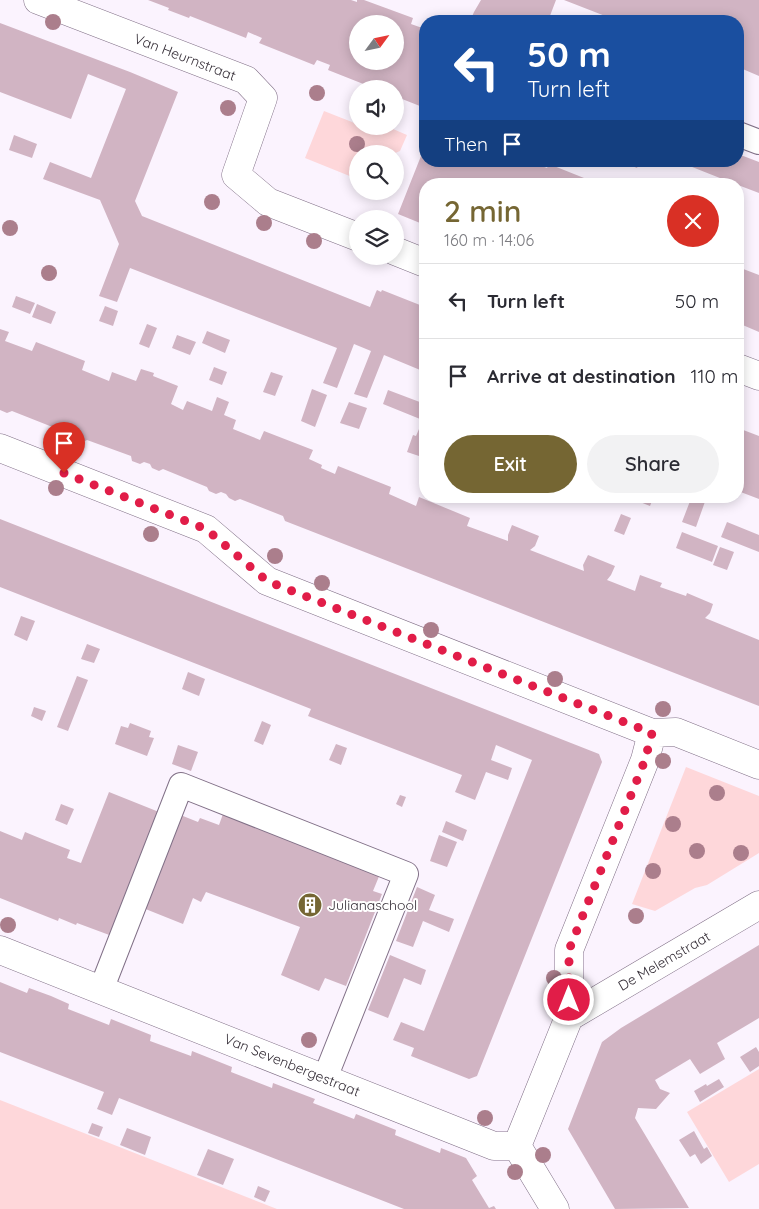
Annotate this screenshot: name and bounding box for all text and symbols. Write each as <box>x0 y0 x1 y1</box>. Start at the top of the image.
north arrow <box>349 15 404 70</box>
map controls <box>349 15 404 265</box>
street label: Van Heurnstraat <box>132 29 239 85</box>
text: 50 m <box>527 32 611 76</box>
icon: left <box>444 35 509 100</box>
text: Turn left <box>527 75 610 103</box>
button: sound <box>349 80 404 135</box>
icon: arrive <box>498 130 526 158</box>
text: Then <box>444 132 488 156</box>
button: search <box>349 145 404 200</box>
text: 2 min <box>444 192 521 230</box>
button: close <box>667 195 719 247</box>
button: layers <box>349 210 404 265</box>
text: 160 m · 14:06 <box>444 230 534 250</box>
icon: left <box>444 287 472 315</box>
text: Turn left <box>487 289 565 313</box>
text: 50 m <box>675 289 719 313</box>
icon: arrive <box>444 362 472 390</box>
text: Arrive at destination <box>487 364 676 388</box>
text: 110 m <box>691 364 738 388</box>
pin <box>43 422 85 473</box>
icon: arrive <box>50 429 78 457</box>
button: Exit <box>444 435 577 493</box>
button: Share <box>587 435 719 493</box>
building icon: Julianaschool <box>297 892 323 918</box>
place label: Julianaschool <box>328 896 417 914</box>
street label: De Melemstraat <box>615 927 714 995</box>
position arrow <box>542 973 594 1025</box>
street label: Van Sevenbergestraat <box>221 1030 363 1101</box>

